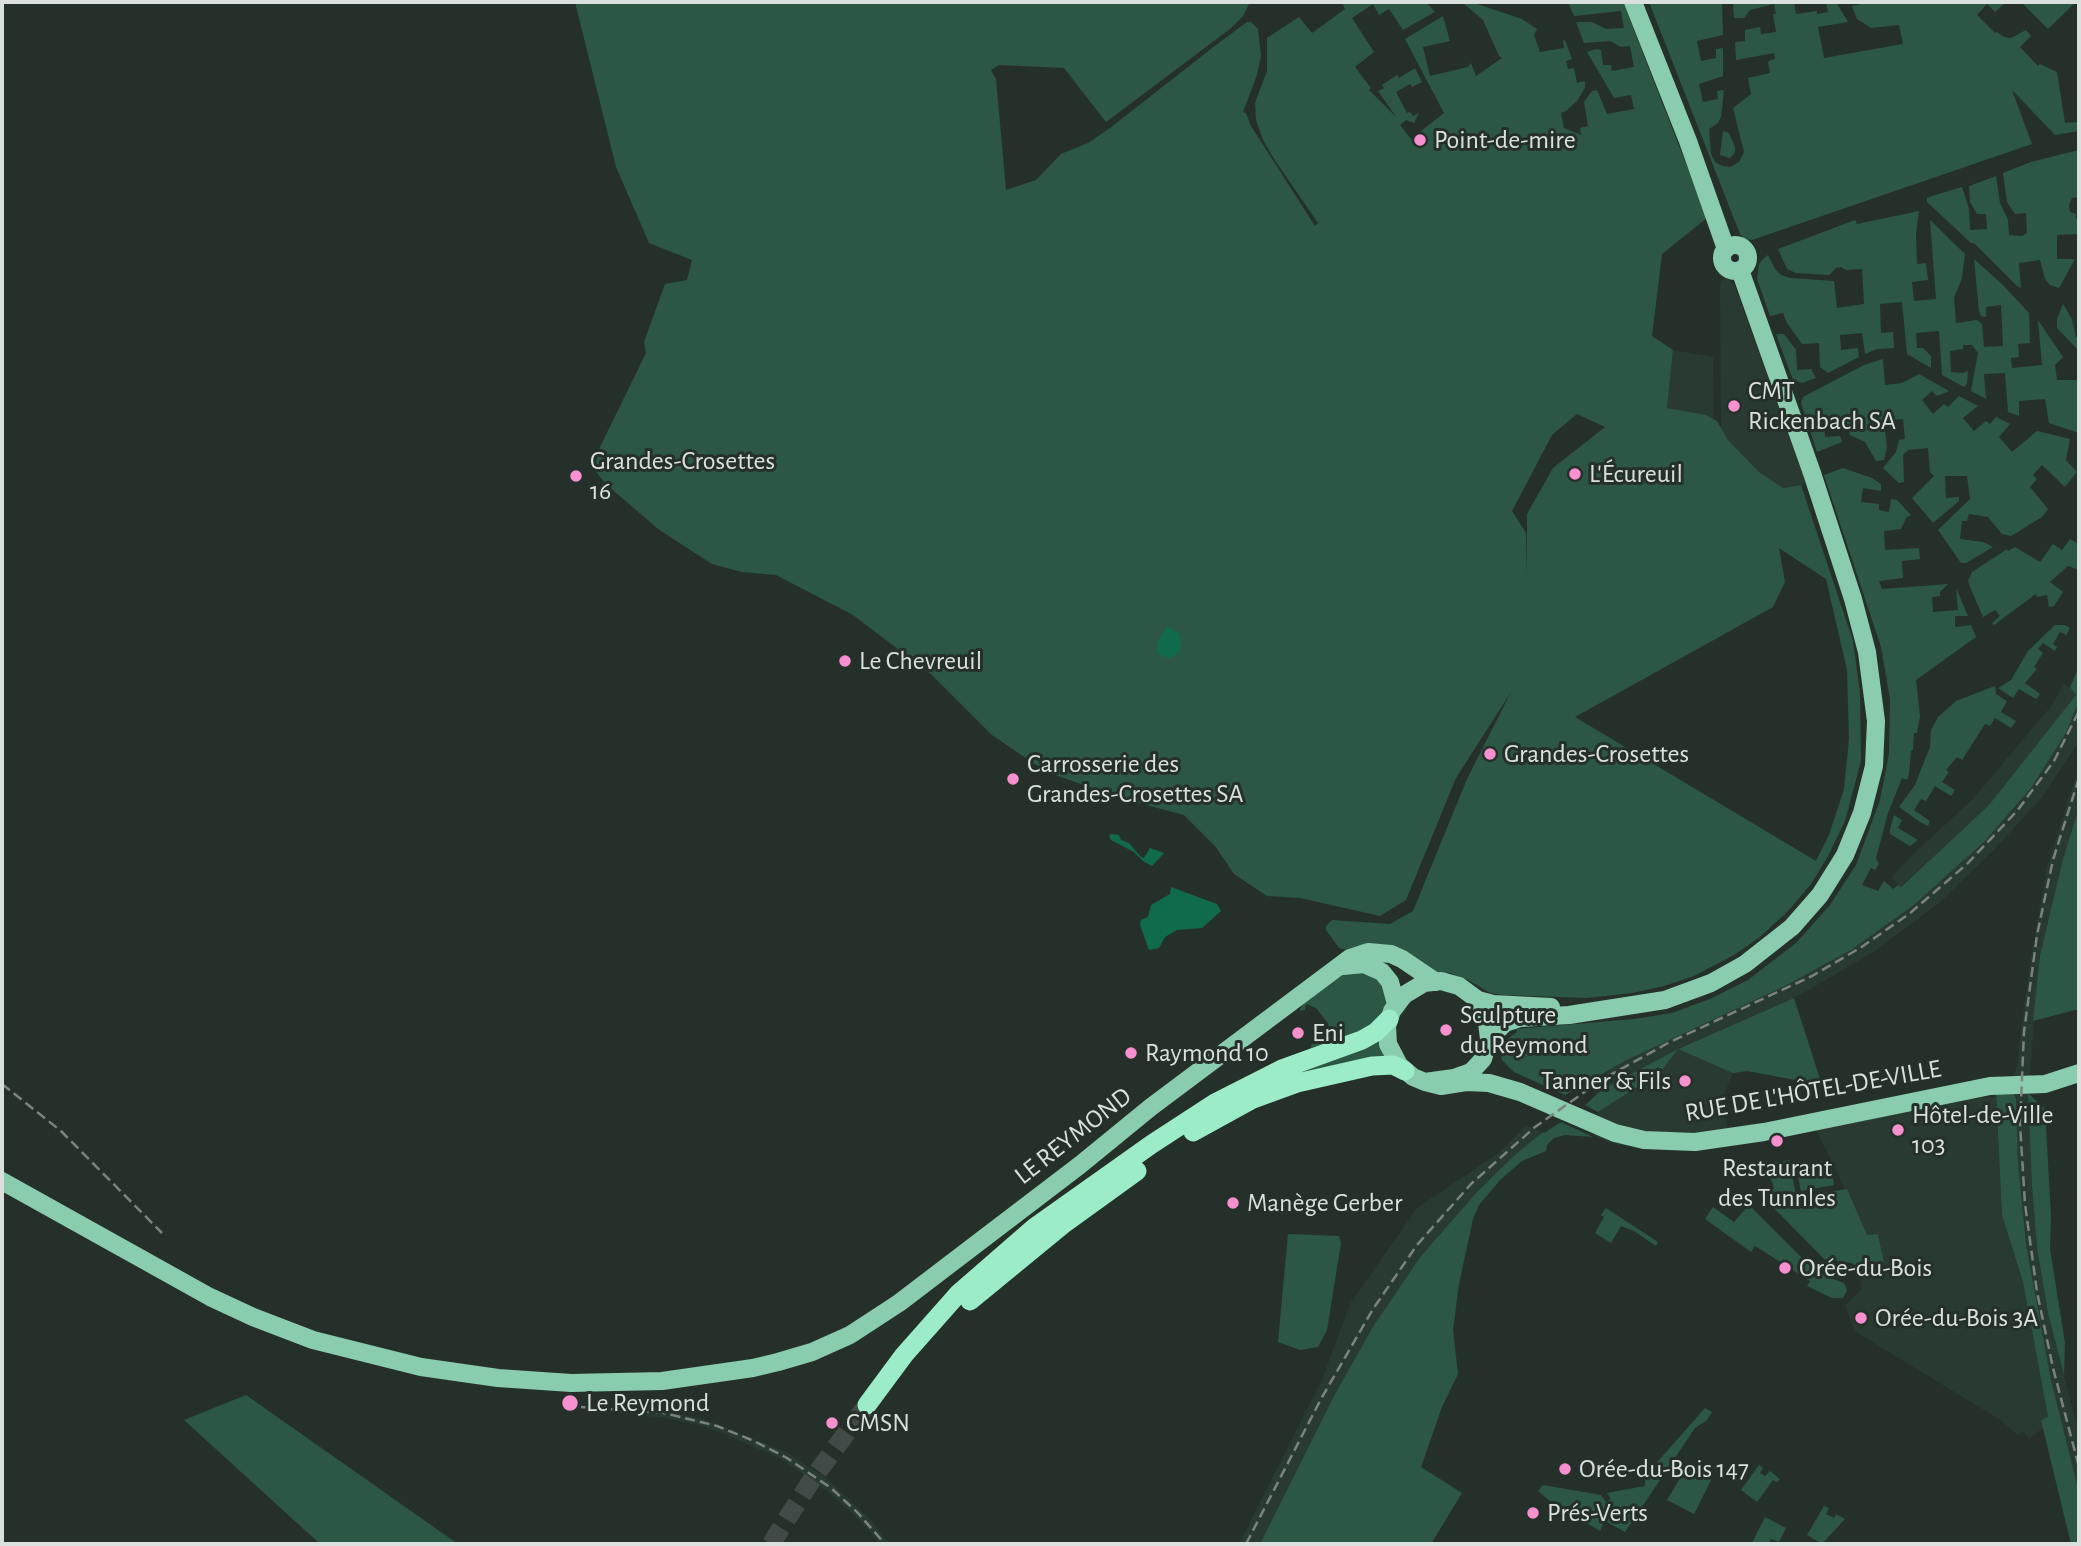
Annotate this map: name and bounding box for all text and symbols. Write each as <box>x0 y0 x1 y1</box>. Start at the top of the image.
place label: Point-de-mire <box>1434 124 1576 156</box>
marker: Point-de-mire <box>1412 132 1428 148</box>
place label: CMT Rickenbach SA <box>1748 375 1896 436</box>
marker: CMT Rickenbach SA <box>1726 398 1742 414</box>
place label: Grandes-Crosettes 16 <box>590 445 775 506</box>
place label: L'Écureuil <box>1589 458 1683 490</box>
marker: L'Écureuil <box>1567 466 1583 482</box>
marker: Grandes-Crosettes 16 <box>568 468 584 484</box>
place label: Le Chevreuil <box>859 645 982 677</box>
marker: Le Chevreuil <box>837 653 853 669</box>
place label: Grandes-Crosettes <box>1504 738 1689 770</box>
marker: Grandes-Crosettes <box>1482 746 1498 762</box>
place label: Carrosserie des Grandes-Crosettes SA <box>1027 748 1244 810</box>
marker: Carrosserie des Grandes-Crosettes SA <box>1005 771 1021 787</box>
place label: Sculpture du Reymond <box>1460 999 1588 1060</box>
place label: Eni <box>1312 1017 1344 1049</box>
marker: Sculpture du Reymond <box>1438 1022 1454 1038</box>
marker: Eni <box>1290 1025 1306 1041</box>
place label: Raymond 10 <box>1145 1037 1269 1069</box>
marker: Raymond 10 <box>1123 1045 1139 1061</box>
street label: RUE DE L'HÔTEL-DE-VILLE <box>1682 1053 1944 1129</box>
place label: Tanner & Fils <box>1541 1065 1671 1097</box>
marker: Tanner & Fils <box>1677 1073 1693 1089</box>
street label: LE REYMOND <box>1008 1081 1138 1191</box>
place label: Hôtel-de-Ville 103 <box>1912 1099 2053 1160</box>
marker: Hôtel-de-Ville 103 <box>1890 1122 1906 1138</box>
marker: Restaurant des Tunnles <box>1769 1133 1785 1149</box>
place label: Restaurant des Tunnles <box>1718 1152 1836 1214</box>
place label: Manège Gerber <box>1247 1187 1402 1219</box>
marker: Manège Gerber <box>1225 1195 1241 1211</box>
place label: Orée-du-Bois <box>1799 1252 1932 1284</box>
marker: Orée-du-Bois <box>1777 1260 1793 1276</box>
place label: Orée-du-Bois 3A <box>1875 1302 2038 1334</box>
marker: Orée-du-Bois 3A <box>1853 1310 1869 1326</box>
place label: Le Reymond <box>586 1387 709 1419</box>
marker: Le Reymond <box>560 1393 580 1413</box>
place label: CMSN <box>846 1407 910 1439</box>
marker: CMSN <box>824 1415 840 1431</box>
place label: Orée-du-Bois 147 <box>1579 1453 1749 1485</box>
marker: Orée-du-Bois 147 <box>1557 1461 1573 1477</box>
place label: Prés-Verts <box>1547 1497 1648 1529</box>
marker: Prés-Verts <box>1525 1505 1541 1521</box>

